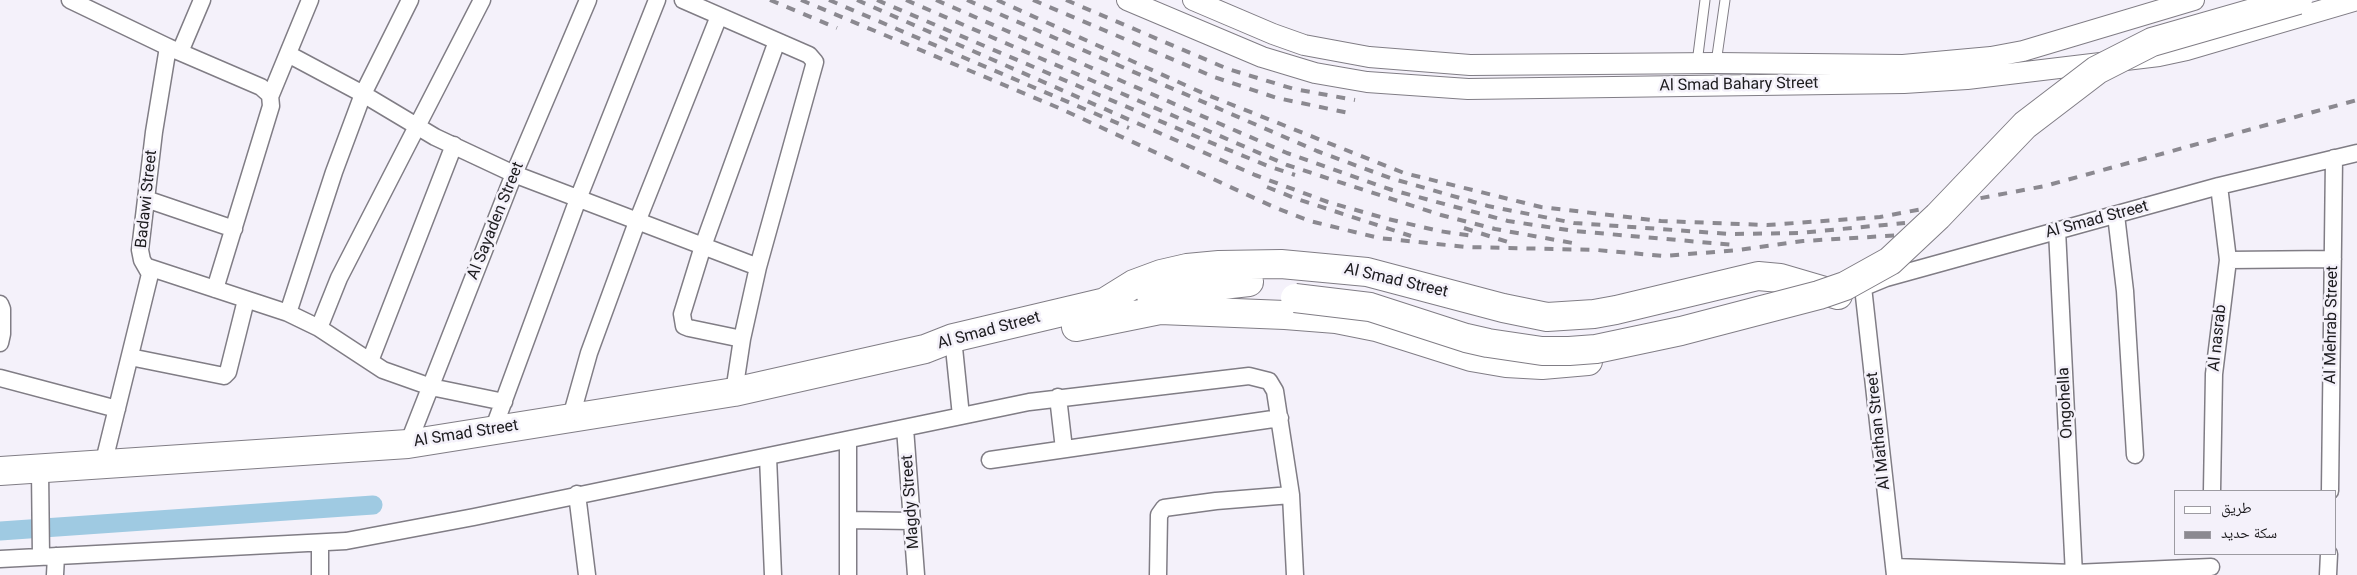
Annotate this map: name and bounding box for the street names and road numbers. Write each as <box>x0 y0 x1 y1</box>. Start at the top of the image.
street label: Al Smad Bahary Street <box>1659 74 1819 96</box>
street label: Badawi Street <box>132 149 162 249</box>
street label: Al Sayaden Street <box>464 159 528 283</box>
street label: Al Smad Street <box>2043 197 2151 243</box>
street label: Al Smad Street <box>1342 260 1450 302</box>
street label: Al Mehrab Street <box>2321 266 2343 384</box>
street label: Al nasrab <box>2205 304 2231 372</box>
street label: Al Smad Street <box>935 308 1043 354</box>
street label: Ongohella <box>2055 367 2077 439</box>
street label: Al Mathan Street <box>1863 371 1895 491</box>
street label: Al Smad Street <box>412 416 520 452</box>
street label: Magdy Street <box>898 454 924 550</box>

